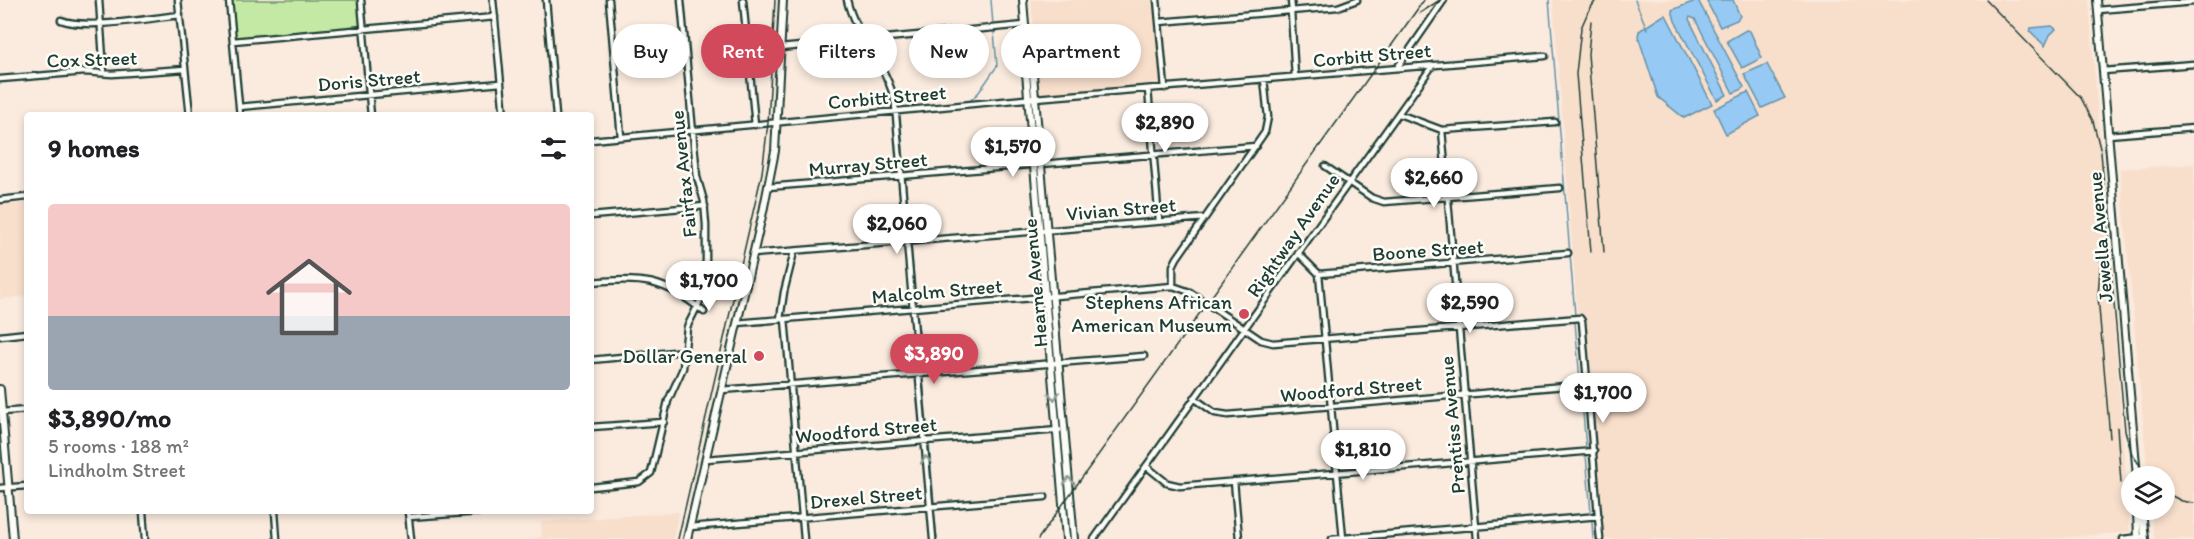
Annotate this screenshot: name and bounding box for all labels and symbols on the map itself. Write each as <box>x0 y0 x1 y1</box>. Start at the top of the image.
street label: Corbitt Street <box>1312 38 1433 72</box>
street label: Cox Street <box>46 45 138 73</box>
street label: Doris Street <box>316 63 422 96</box>
street label: Corbitt Street <box>827 80 948 114</box>
pin: $2,890 <box>1116 103 1214 154</box>
street label: Fairfax Avenue <box>664 109 702 239</box>
pin: $1,570 <box>964 127 1062 178</box>
street label: Murray Street <box>808 147 928 181</box>
pin: $2,660 <box>1385 158 1483 209</box>
street label: Rightway Avenue <box>1241 168 1345 302</box>
street label: Jewella Avenue <box>2082 171 2118 303</box>
street label: Vivian Street <box>1065 192 1177 226</box>
pin: $2,060 <box>848 204 946 255</box>
street label: Hearne Avenue <box>1017 217 1053 349</box>
street label: Boone Street <box>1371 234 1485 266</box>
pin: $1,700 <box>660 261 758 312</box>
street label: Malcolm Street <box>871 273 1003 309</box>
pin: $2,590 <box>1421 283 1519 334</box>
place label: Stephens African American Museum <box>1071 290 1232 337</box>
marker: Stephens African American Museum <box>1237 307 1251 321</box>
pin: $3,890 <box>885 334 983 385</box>
place label: Dollar General <box>623 344 747 368</box>
marker: Dollar General <box>752 349 766 363</box>
street label: Prentiss Avenue <box>1434 355 1470 495</box>
street label: Woodford Street <box>1279 371 1423 407</box>
pin: $1,700 <box>1554 373 1652 424</box>
one-way arrow <box>1047 392 1060 401</box>
street label: Woodford Street <box>794 412 938 448</box>
pin: $1,810 <box>1314 430 1412 481</box>
one-way arrow <box>920 455 933 464</box>
one-way arrow <box>1063 476 1076 485</box>
street label: Drexel Street <box>809 480 923 514</box>

